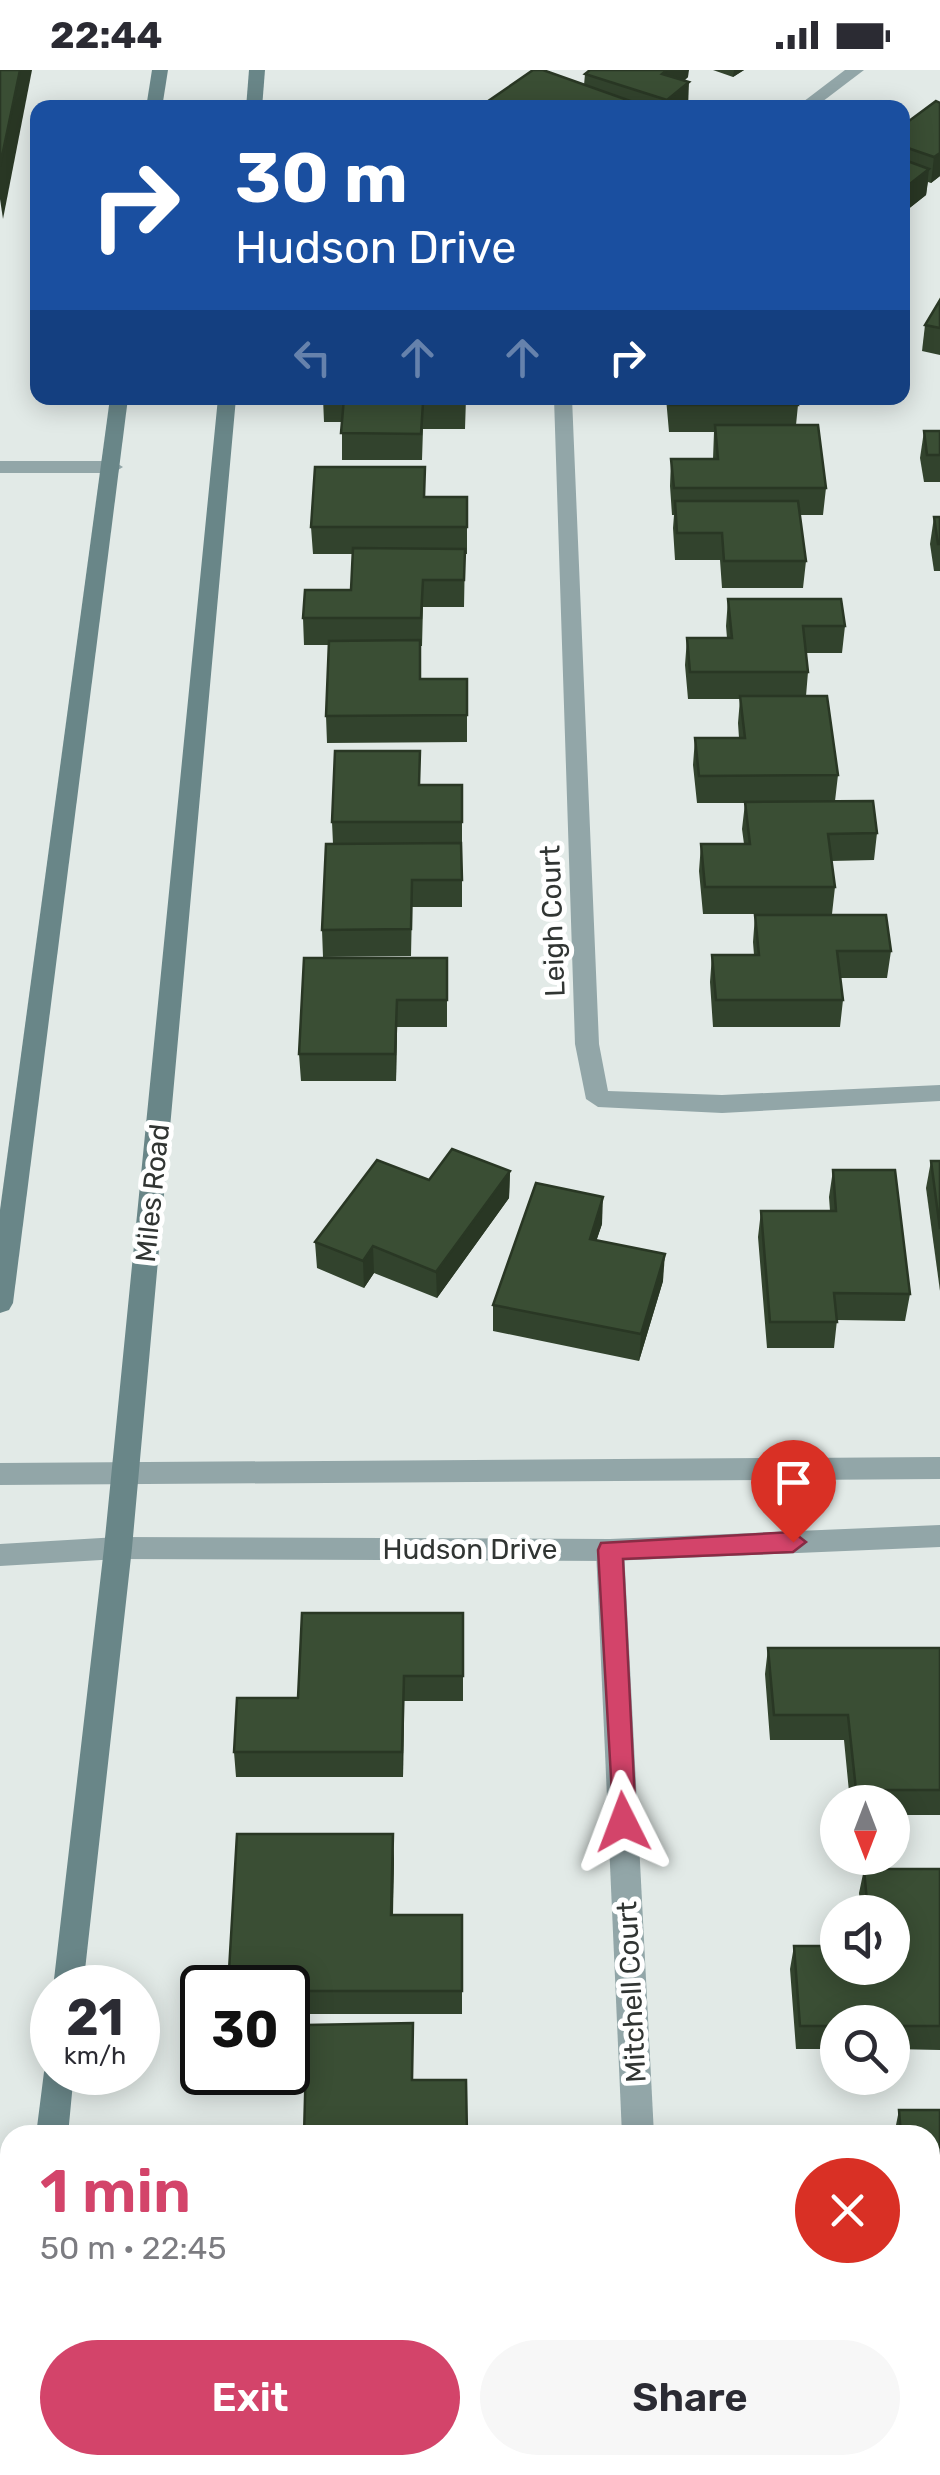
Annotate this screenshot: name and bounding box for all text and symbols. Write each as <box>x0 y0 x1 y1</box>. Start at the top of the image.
text: 22:44 <box>50 12 162 58</box>
text: 30 m <box>235 137 408 220</box>
icon: right <box>70 140 200 270</box>
text: Hudson Drive <box>235 221 516 274</box>
icon: left <box>285 330 340 385</box>
icon: ahead <box>390 330 445 385</box>
icon: ahead <box>495 330 550 385</box>
icon: right <box>600 330 655 385</box>
street label: Leigh Court <box>533 845 572 997</box>
street label: Miles Road <box>129 1122 176 1264</box>
pin <box>751 1440 836 1543</box>
icon: arrive <box>766 1455 821 1510</box>
street label: Hudson Drive <box>382 1533 558 1566</box>
position arrow <box>571 1770 675 1874</box>
north arrow <box>820 1785 910 1875</box>
map controls <box>820 1785 910 2095</box>
button: sound <box>820 1895 910 1985</box>
street label: Mitchell Court <box>610 1900 653 2084</box>
speed limit sign: 30 <box>180 1965 310 2095</box>
text: 21 <box>66 1988 124 2048</box>
button: search <box>820 2005 910 2095</box>
text: km/h <box>64 2041 126 2070</box>
text: 1 min <box>40 2156 191 2227</box>
button: close <box>795 2158 900 2263</box>
text: 50 m · 22:45 <box>40 2229 227 2267</box>
button: Exit <box>40 2340 460 2455</box>
button: Share <box>480 2340 900 2455</box>

